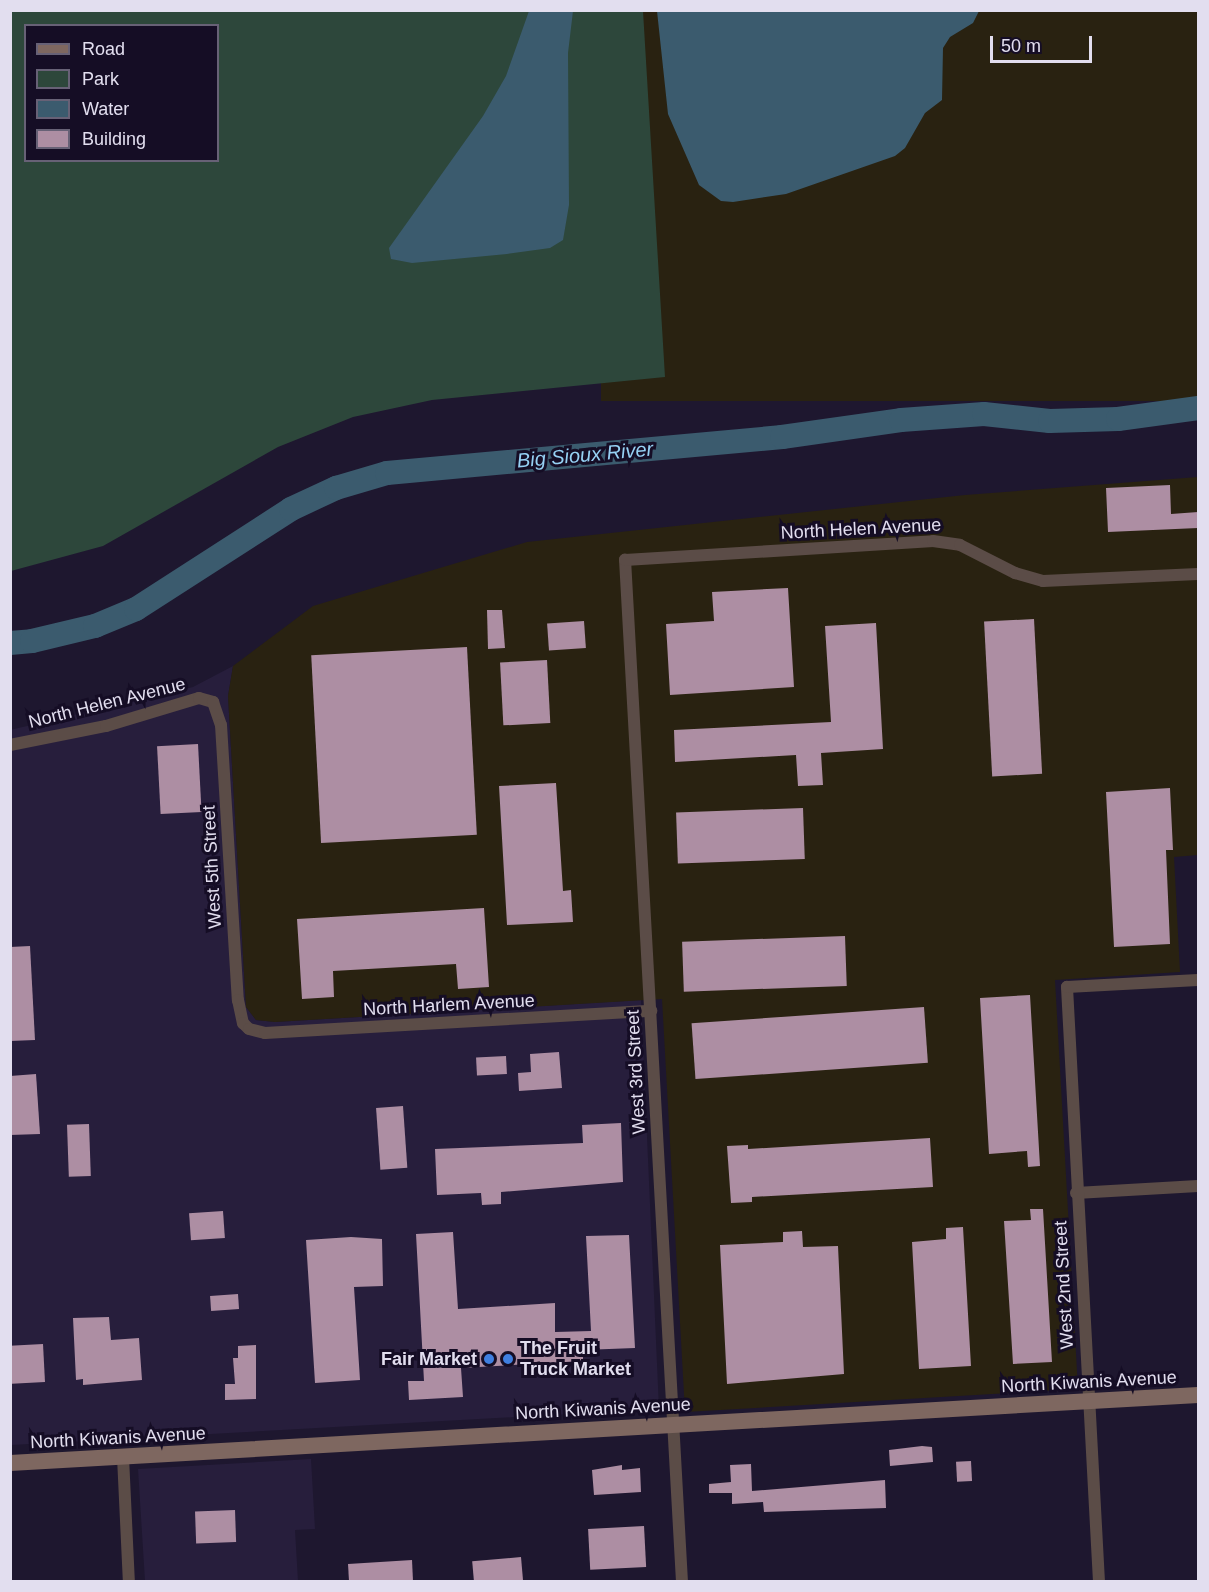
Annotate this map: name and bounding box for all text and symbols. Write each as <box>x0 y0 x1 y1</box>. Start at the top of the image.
legend <box>24 24 219 162</box>
scale bar <box>993 24 1095 62</box>
text: 50 m <box>1001 36 1041 56</box>
text: Road <box>82 39 125 59</box>
text: Park <box>82 69 119 89</box>
text: Water <box>82 99 129 119</box>
text: Building <box>82 129 146 149</box>
water label: Big Sioux River <box>516 437 654 473</box>
street label: North Helen Avenue <box>780 514 942 544</box>
street label: North Helen Avenue <box>26 673 188 733</box>
street label: West 5th Street <box>198 805 226 929</box>
street label: North Harlem Avenue <box>362 990 536 1020</box>
street label: West 3rd Street <box>622 1009 650 1135</box>
street label: West 2nd Street <box>1050 1220 1078 1350</box>
place label: The Fruit Truck Market <box>520 1338 631 1380</box>
place label: Fair Market <box>381 1348 477 1370</box>
marker: Fair Market <box>482 1352 496 1366</box>
marker: The Fruit Truck Market <box>501 1352 515 1366</box>
street label: North Kiwanis Avenue <box>1000 1367 1178 1397</box>
street label: North Kiwanis Avenue <box>514 1394 692 1424</box>
street label: North Kiwanis Avenue <box>29 1423 207 1453</box>

